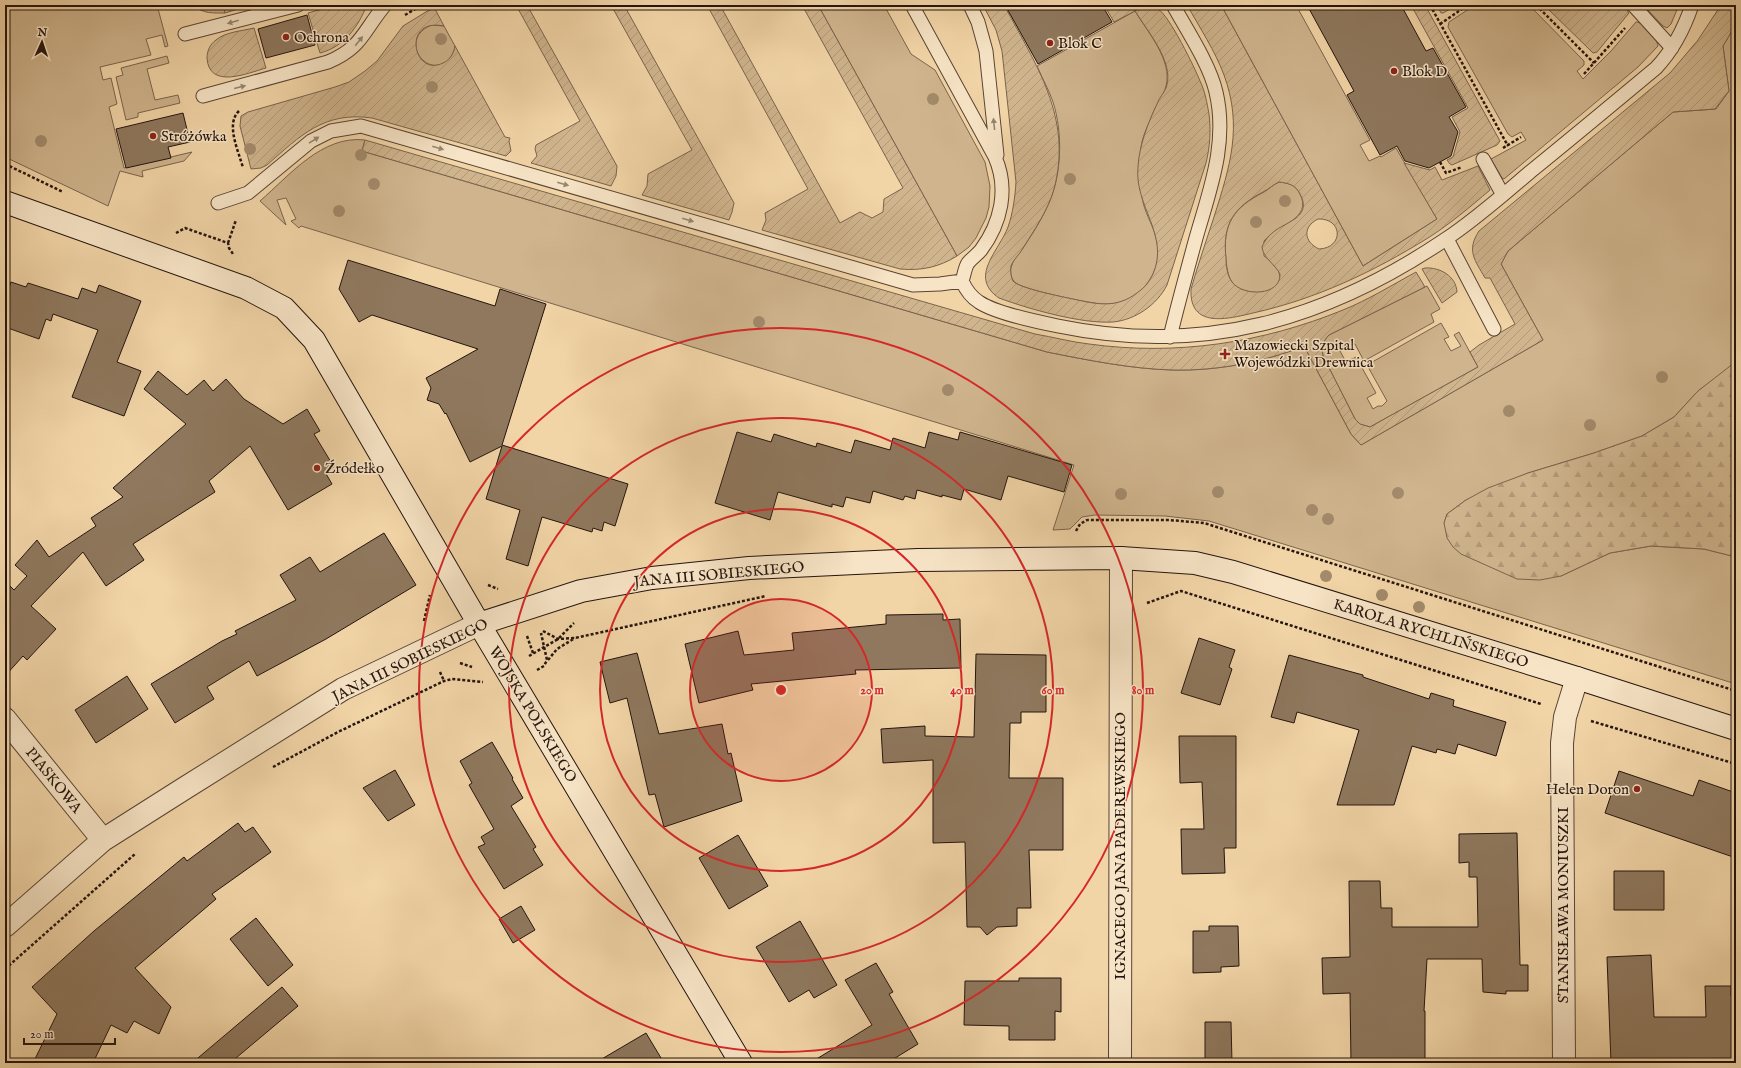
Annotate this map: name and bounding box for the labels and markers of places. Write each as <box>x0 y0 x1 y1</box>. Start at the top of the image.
place label: Ochrona <box>294 28 349 47</box>
marker: Ochrona <box>281 32 291 42</box>
place label: Blok C <box>1058 34 1102 53</box>
marker: Blok C <box>1045 38 1055 48</box>
place label: Blok D <box>1402 62 1447 81</box>
marker: Blok D <box>1389 66 1399 76</box>
place label: Stróżówka <box>161 127 227 146</box>
marker: Stróżówka <box>148 131 158 141</box>
place label: Mazowiecki Szpital Wojewódzki Drewnica <box>1234 336 1374 372</box>
marker: Mazowiecki Szpital Wojewódzki Drewnica <box>1219 348 1231 360</box>
place label: Źródełko <box>325 459 384 478</box>
marker: Źródełko <box>312 463 322 473</box>
centre of rings <box>774 683 788 697</box>
place label: Helen Doron <box>1546 780 1629 799</box>
marker: Helen Doron <box>1632 784 1642 794</box>

